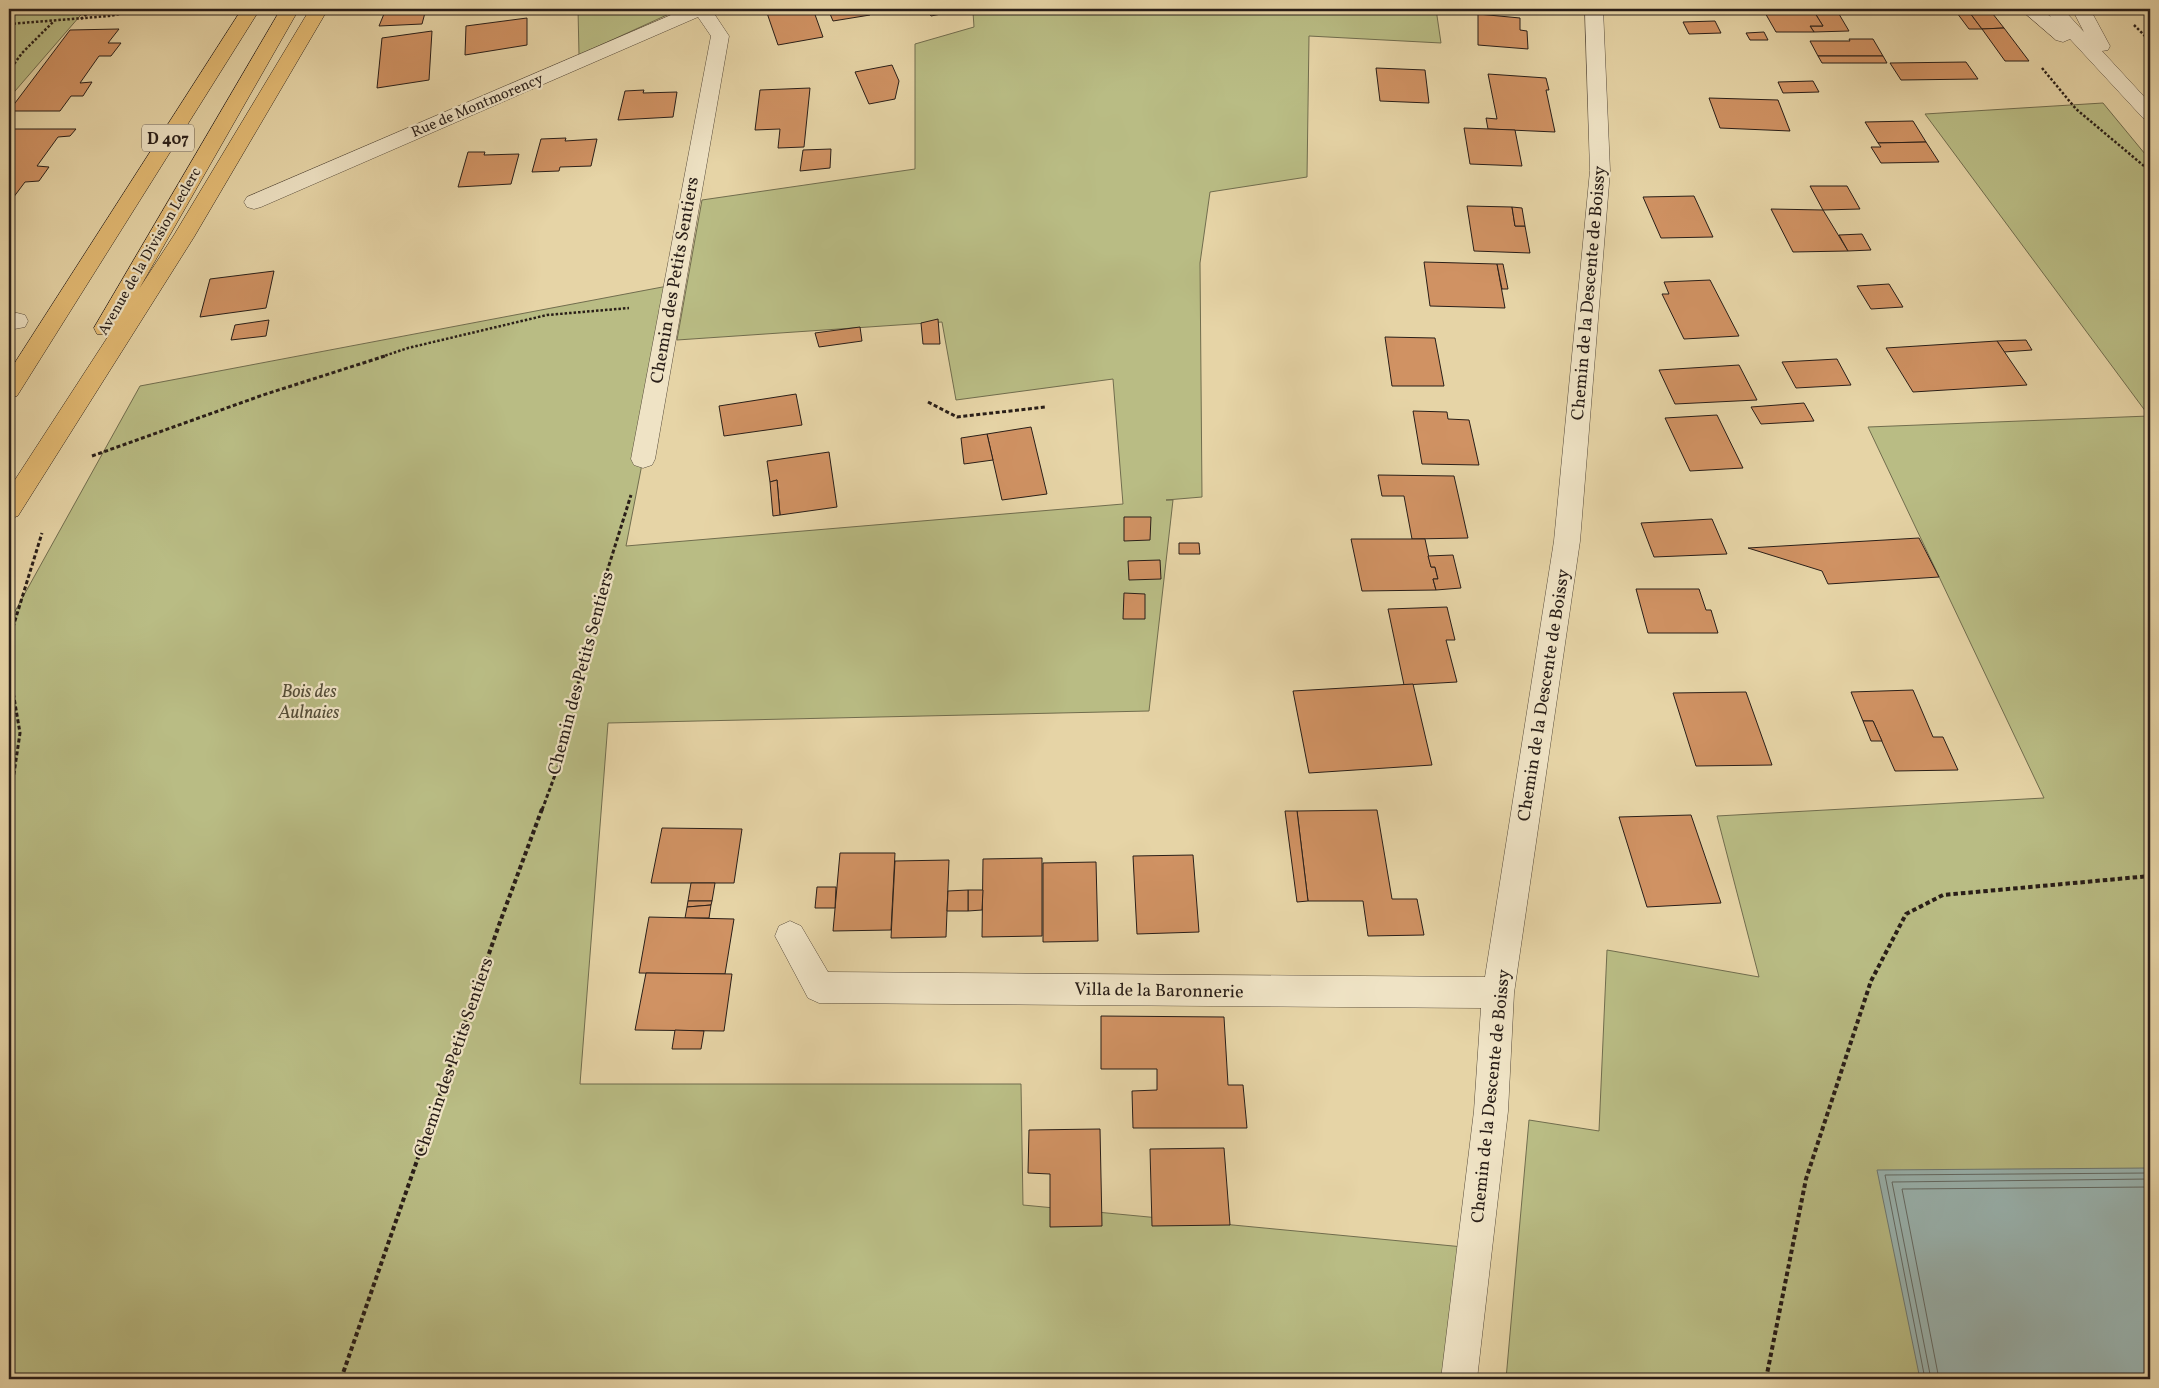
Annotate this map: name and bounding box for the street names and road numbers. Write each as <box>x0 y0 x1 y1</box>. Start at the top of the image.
street label: Rue de Montmorency <box>408 69 547 144</box>
road number: D 407 <box>142 125 194 152</box>
street label: Avenue de la Division Leclerc <box>94 164 207 340</box>
street label: Chemin de la Descente de Boissy <box>1566 165 1613 421</box>
street label: Chemin des Petits Sentiers <box>645 175 706 386</box>
street label: Chemin de la Descente de Boissy <box>1512 567 1577 823</box>
street label: Chemin des Petits Sentiers <box>542 569 621 778</box>
street label: Chemin des Petits Sentiers <box>409 954 500 1161</box>
street label: Chemin de la Descente de Boissy <box>1466 968 1517 1224</box>
street label: Villa de la Baronnerie <box>1074 978 1244 1005</box>

